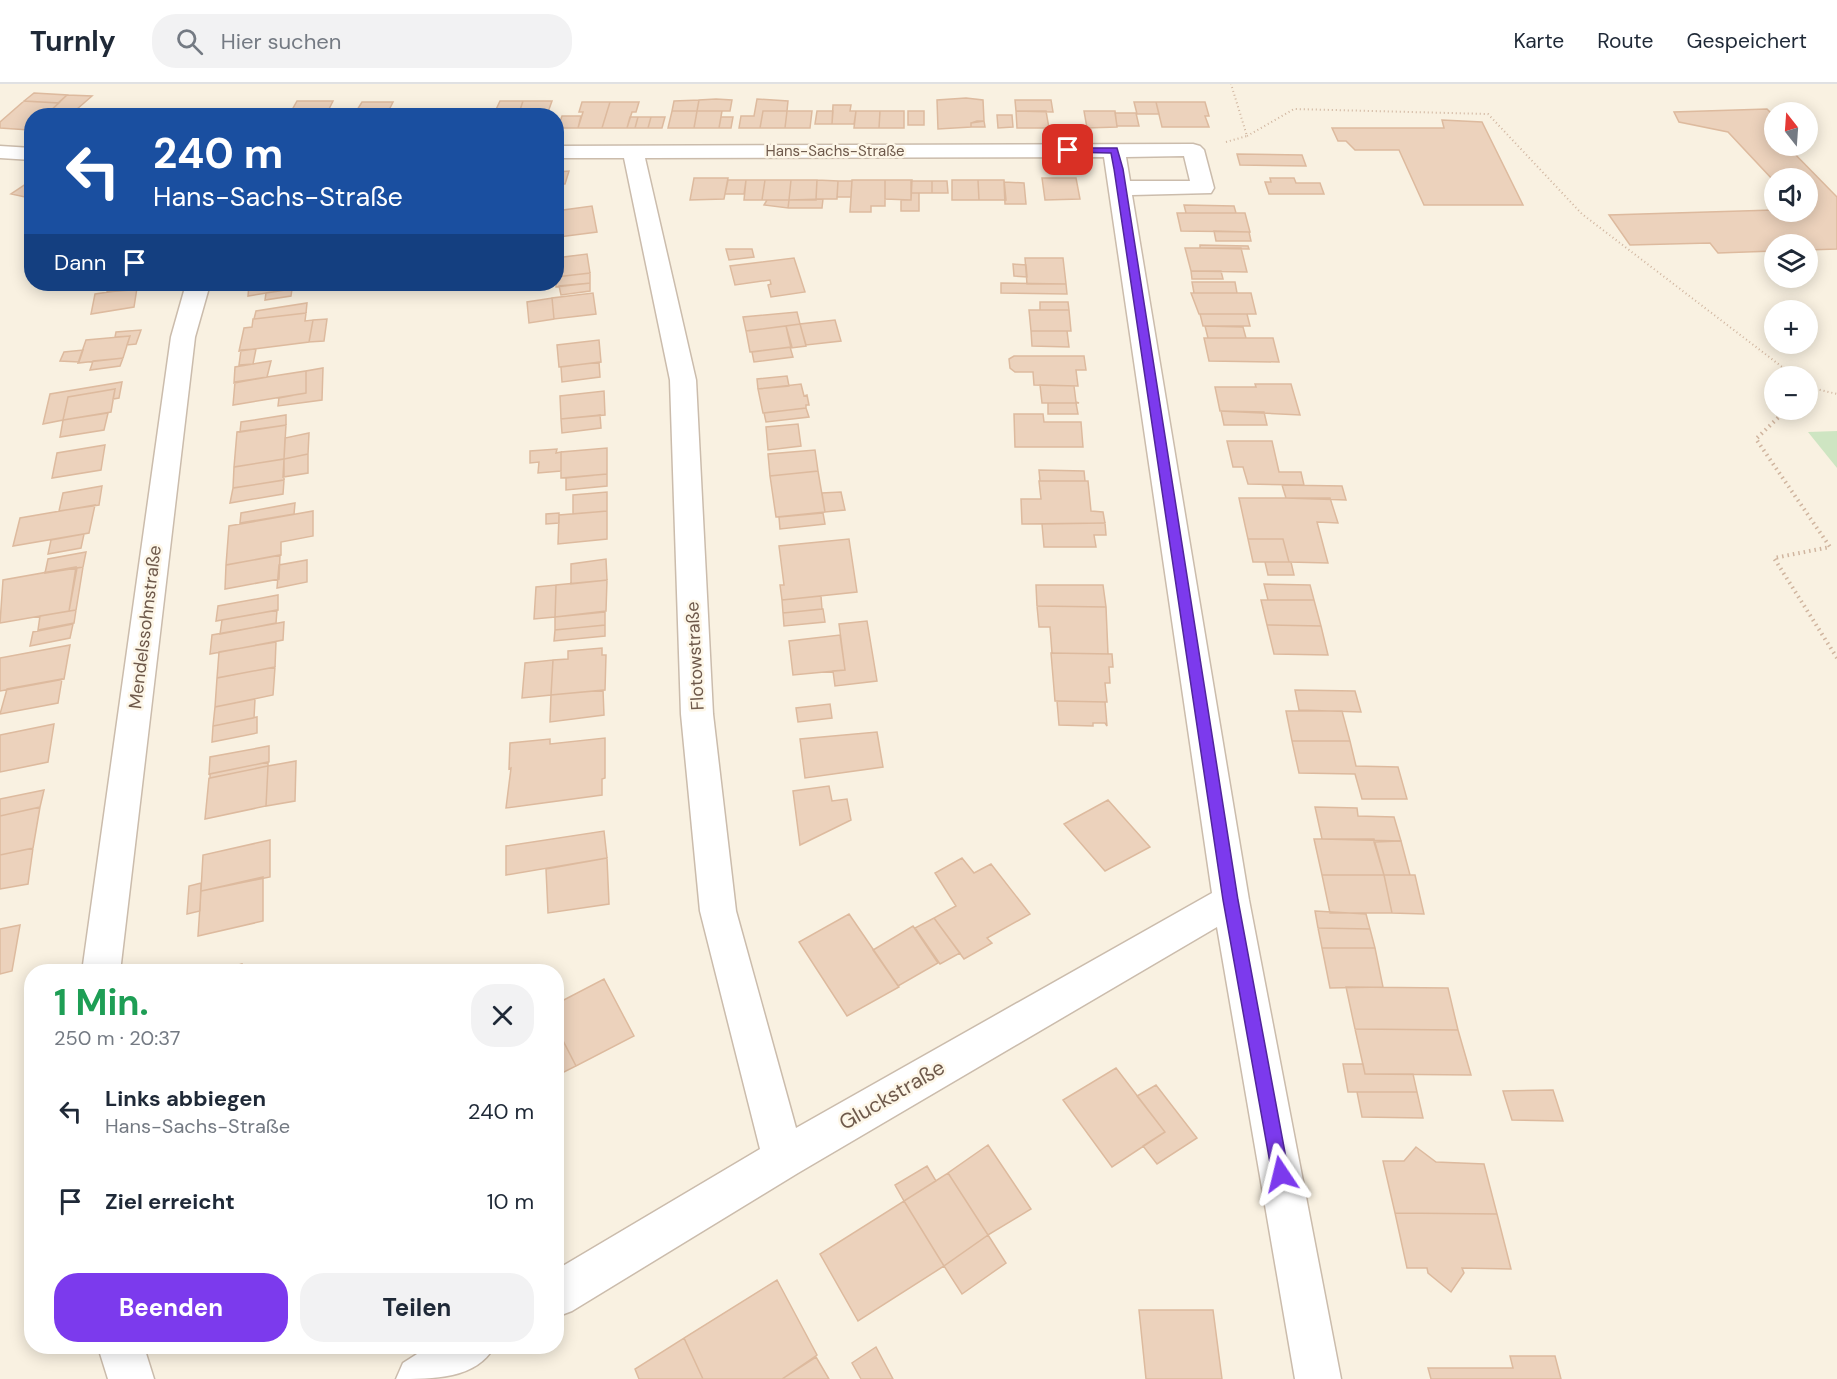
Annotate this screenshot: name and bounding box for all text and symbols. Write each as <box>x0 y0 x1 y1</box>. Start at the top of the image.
search box <box>152 14 572 68</box>
text: Turnly <box>30 23 116 60</box>
icon: search <box>173 25 206 58</box>
text: Hier suchen <box>221 27 341 56</box>
text: Karte <box>1513 27 1564 55</box>
text: Route <box>1597 27 1653 55</box>
text: Gespeichert <box>1686 27 1807 55</box>
north arrow <box>1764 102 1818 156</box>
map controls <box>1764 102 1818 420</box>
pin <box>1042 124 1093 175</box>
text: 240 m <box>153 126 283 181</box>
icon: left <box>54 132 132 210</box>
icon: arrive <box>1051 133 1084 166</box>
street label: Hans-Sachs-Straße <box>766 141 904 161</box>
button: sound <box>1764 168 1818 222</box>
text: Hans-Sachs-Straße <box>153 179 403 214</box>
button: layers <box>1764 234 1818 288</box>
icon: arrive <box>118 246 151 279</box>
text: Dann <box>54 248 106 277</box>
button: + <box>1764 300 1818 354</box>
button: − <box>1764 366 1818 420</box>
street label: Mendelssohnstraße <box>123 544 167 710</box>
street label: Flotowstraße <box>680 601 710 711</box>
text: 1 Min. <box>54 979 149 1026</box>
button: close <box>471 984 534 1047</box>
text: 250 m · 20:37 <box>54 1025 180 1051</box>
street label: Gluckstraße <box>834 1053 950 1137</box>
text: Links abbiegen <box>105 1084 266 1113</box>
icon: left <box>54 1095 87 1128</box>
text: 240 m <box>468 1097 534 1126</box>
text: Hans-Sachs-Straße <box>105 1113 290 1139</box>
position arrow <box>1249 1142 1313 1206</box>
icon: arrive <box>54 1185 87 1218</box>
text: Ziel erreicht <box>105 1187 235 1216</box>
text: 10 m <box>487 1187 534 1216</box>
button: Beenden <box>54 1273 288 1342</box>
button: Teilen <box>300 1273 534 1342</box>

